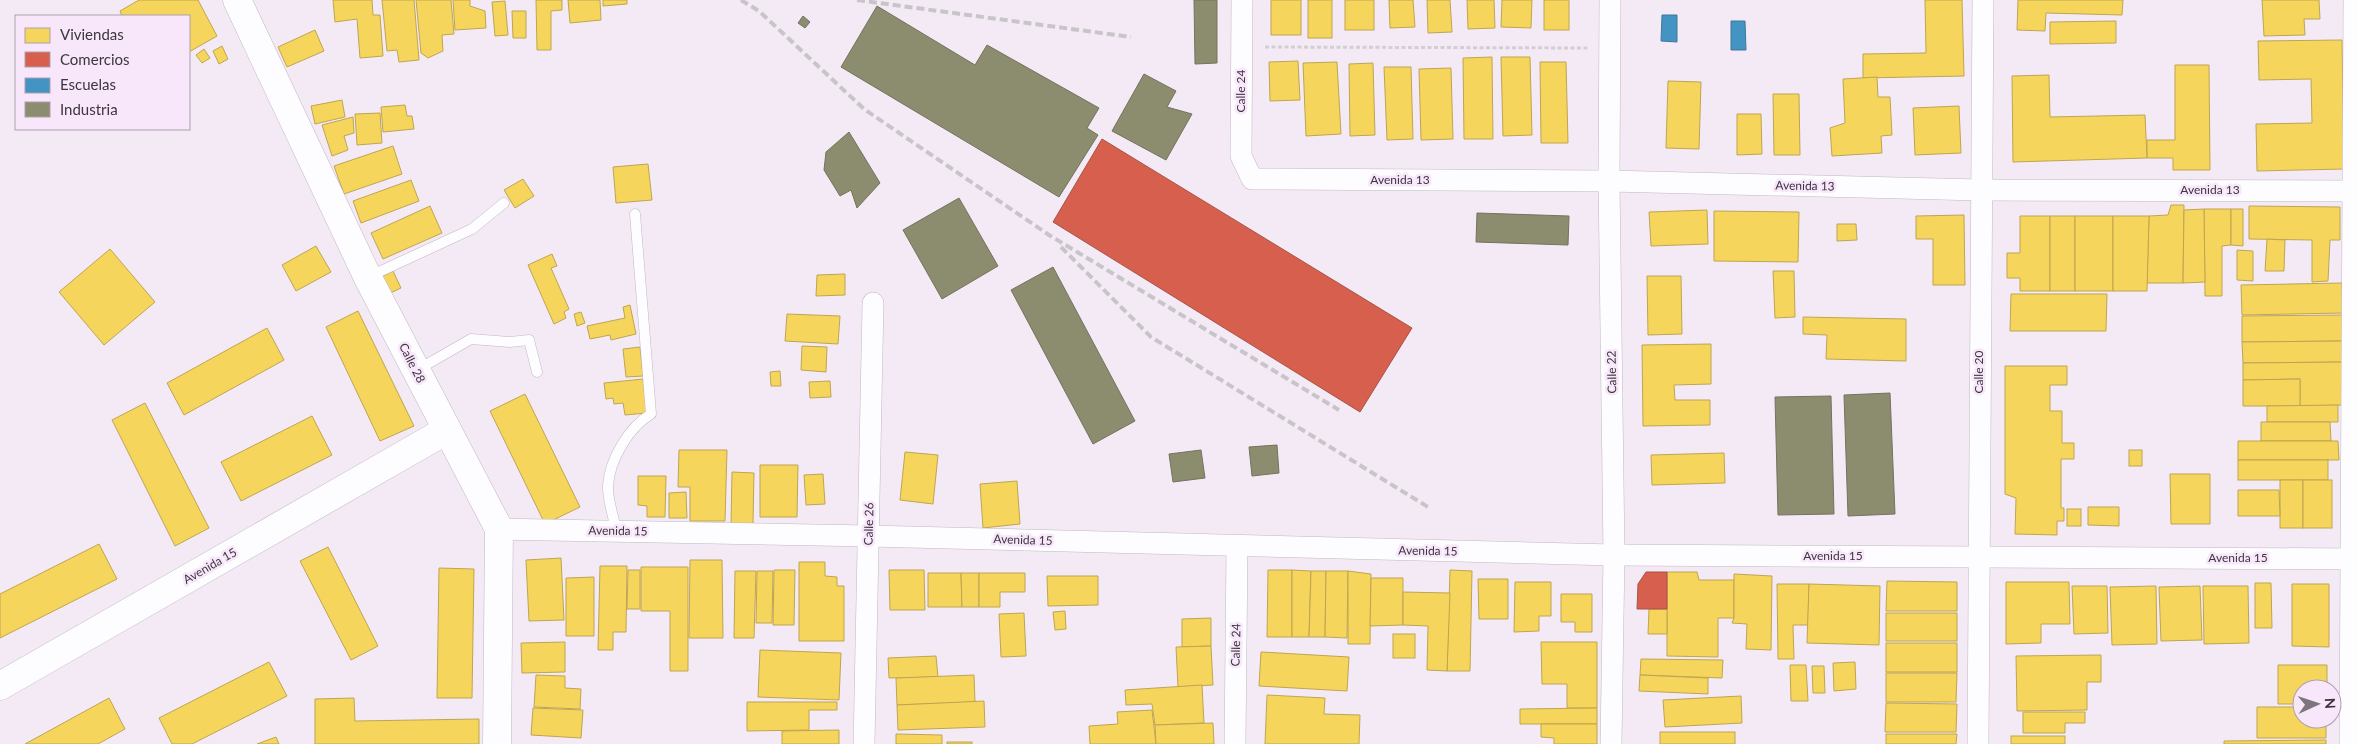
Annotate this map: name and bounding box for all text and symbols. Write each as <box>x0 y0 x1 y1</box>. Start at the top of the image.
legend <box>15 15 190 130</box>
text: Viviendas <box>60 25 124 43</box>
text: Comercios <box>60 50 130 68</box>
street label: Calle 24 <box>1233 69 1248 112</box>
text: Escuelas <box>60 75 116 93</box>
text: Industria <box>60 100 118 118</box>
street label: Avenida 13 <box>1370 172 1430 187</box>
street label: Avenida 13 <box>1775 177 1835 194</box>
street label: Avenida 13 <box>2180 182 2240 197</box>
street label: Calle 28 <box>396 340 429 385</box>
street label: Calle 22 <box>1604 350 1619 394</box>
street label: Calle 20 <box>1971 350 1986 393</box>
street label: Calle 26 <box>861 502 876 546</box>
street label: Avenida 15 <box>588 522 648 539</box>
street label: Avenida 15 <box>993 531 1053 548</box>
street label: Avenida 15 <box>1398 542 1458 559</box>
street label: Avenida 15 <box>180 544 239 587</box>
street label: Avenida 15 <box>1803 548 1863 563</box>
street label: Avenida 15 <box>2208 550 2268 565</box>
street label: Calle 24 <box>1228 623 1243 667</box>
north arrow <box>2292 679 2342 729</box>
text: N <box>2322 697 2339 709</box>

